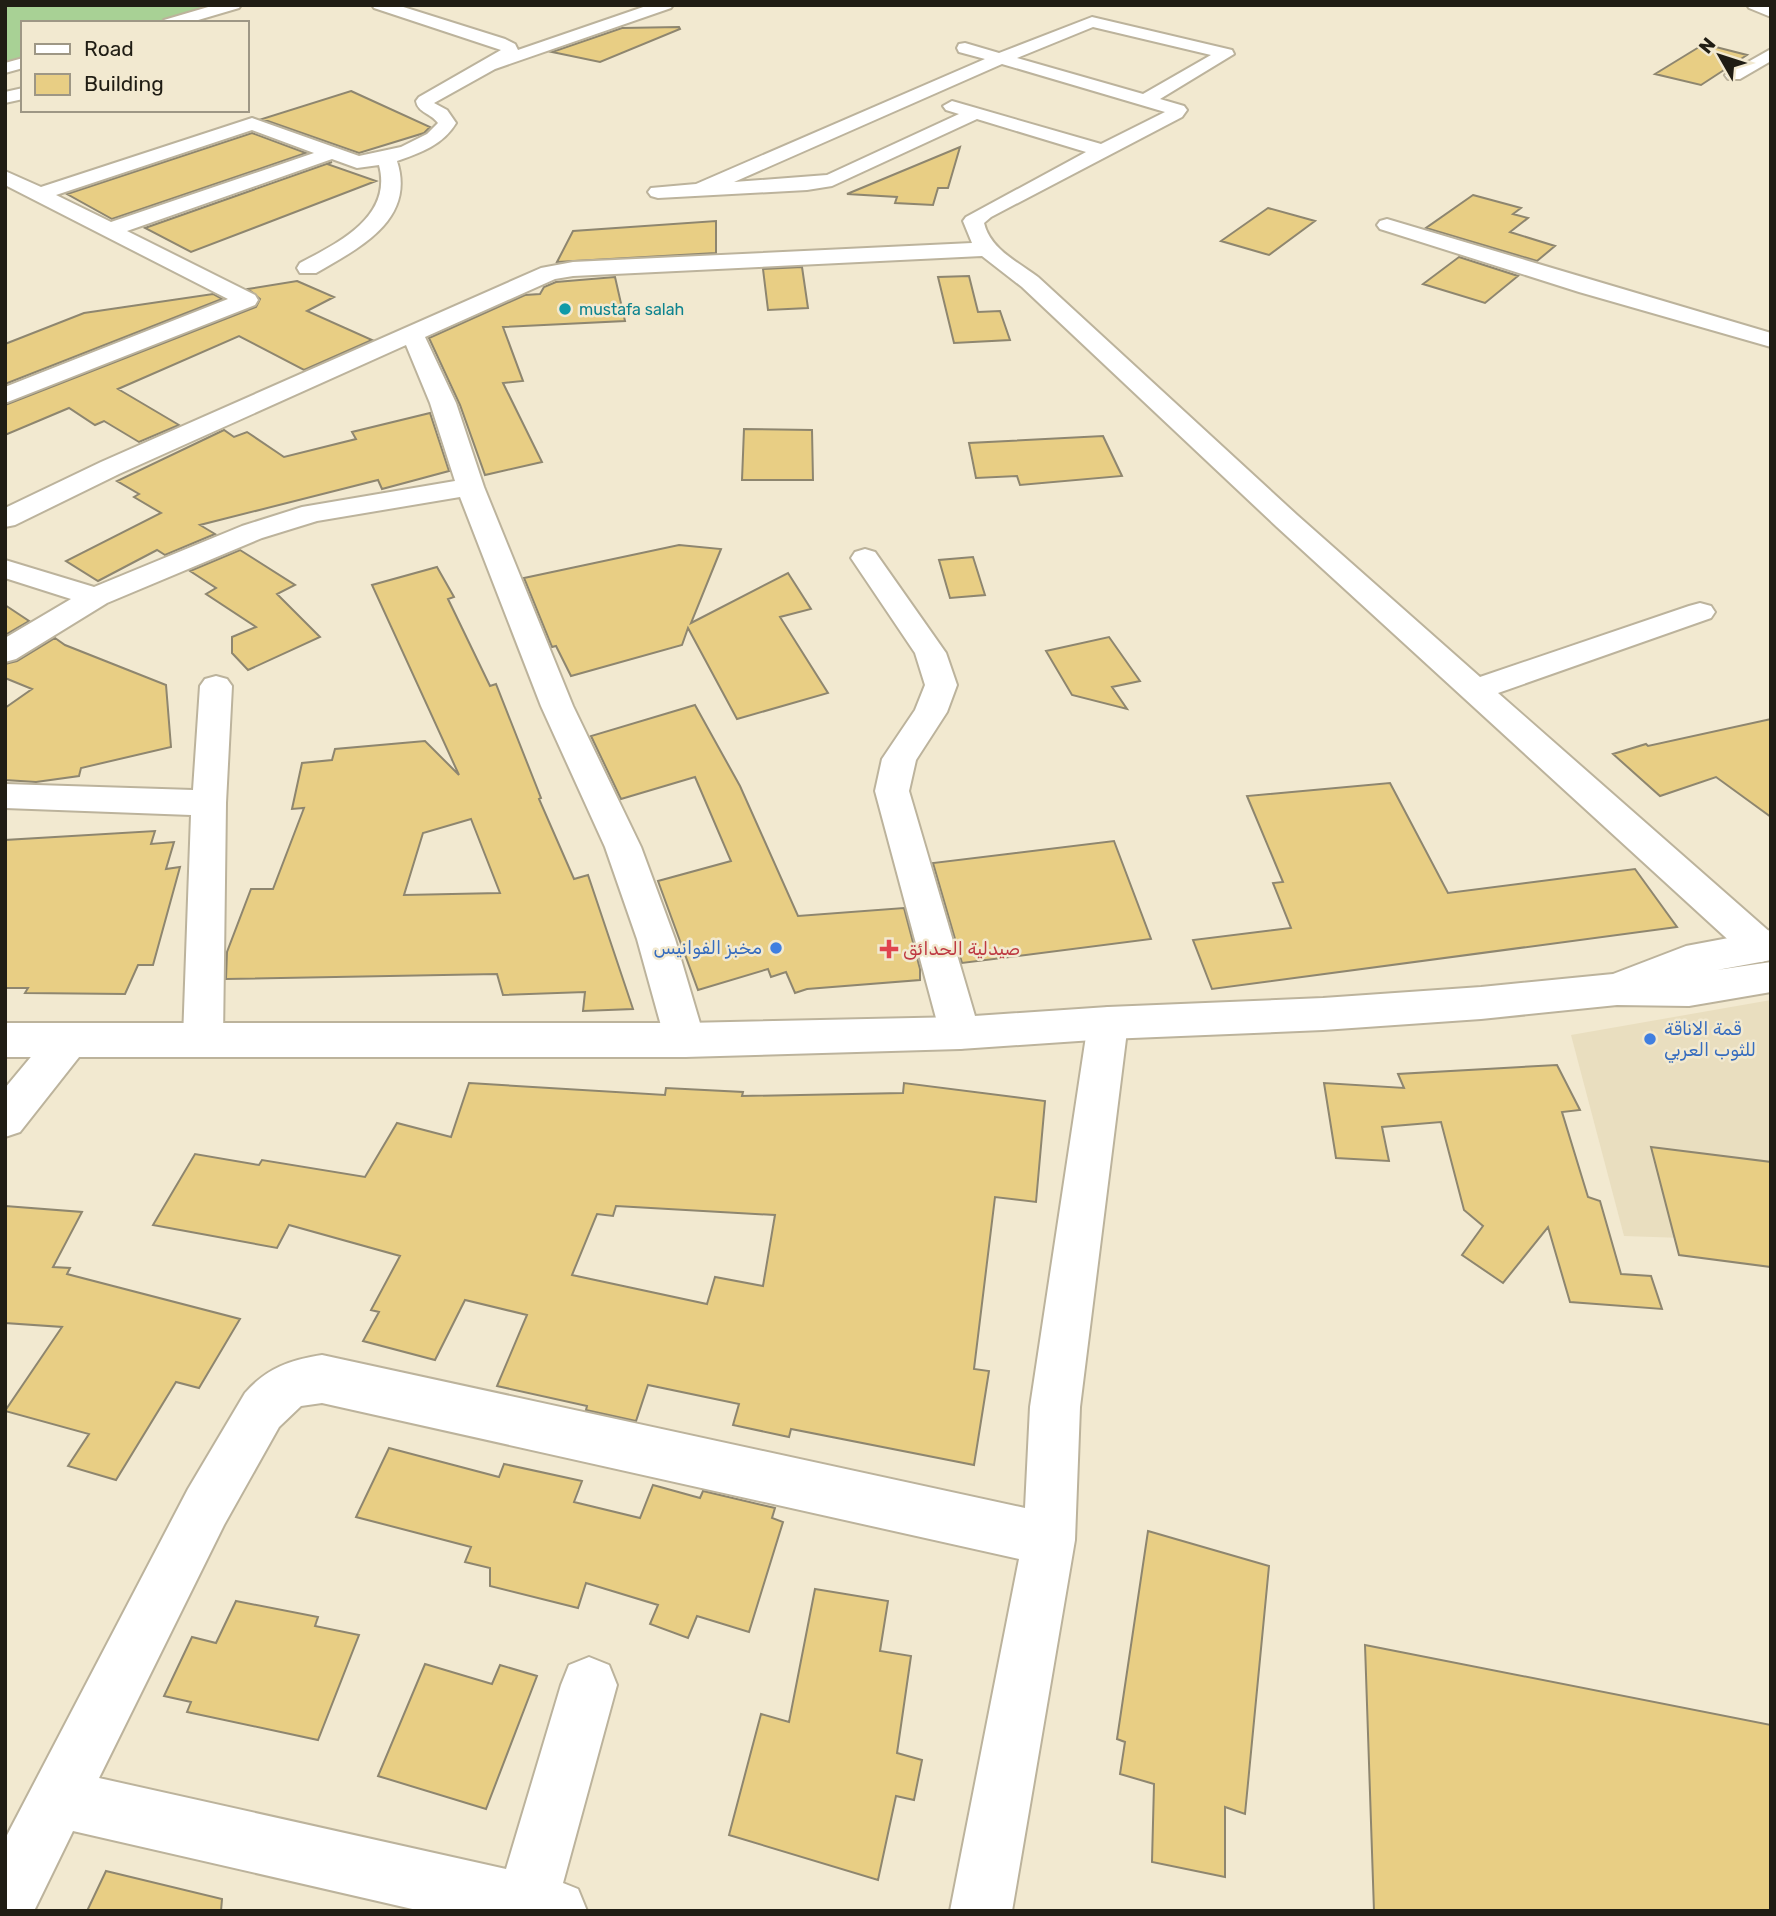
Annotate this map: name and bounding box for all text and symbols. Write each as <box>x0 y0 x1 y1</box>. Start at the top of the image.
legend <box>21 21 248 112</box>
north arrow <box>1685 21 1755 91</box>
text: N <box>1694 33 1720 58</box>
text: Road <box>84 36 134 61</box>
text: Building <box>84 71 164 96</box>
place label: mustafa salah <box>579 300 684 319</box>
marker: mustafa salah <box>557 301 573 317</box>
place label: مخبز الفوانيس <box>653 937 762 959</box>
place label: صيدلية الحدائق <box>903 938 1020 960</box>
marker: مخبز الفوانيس <box>768 940 784 956</box>
marker: صيدلية الحدائق <box>881 941 897 957</box>
place label: قمة الاناقة للثوب العربي <box>1664 1018 1756 1063</box>
marker: قمة الاناقة للثوب العربي <box>1642 1031 1658 1047</box>

